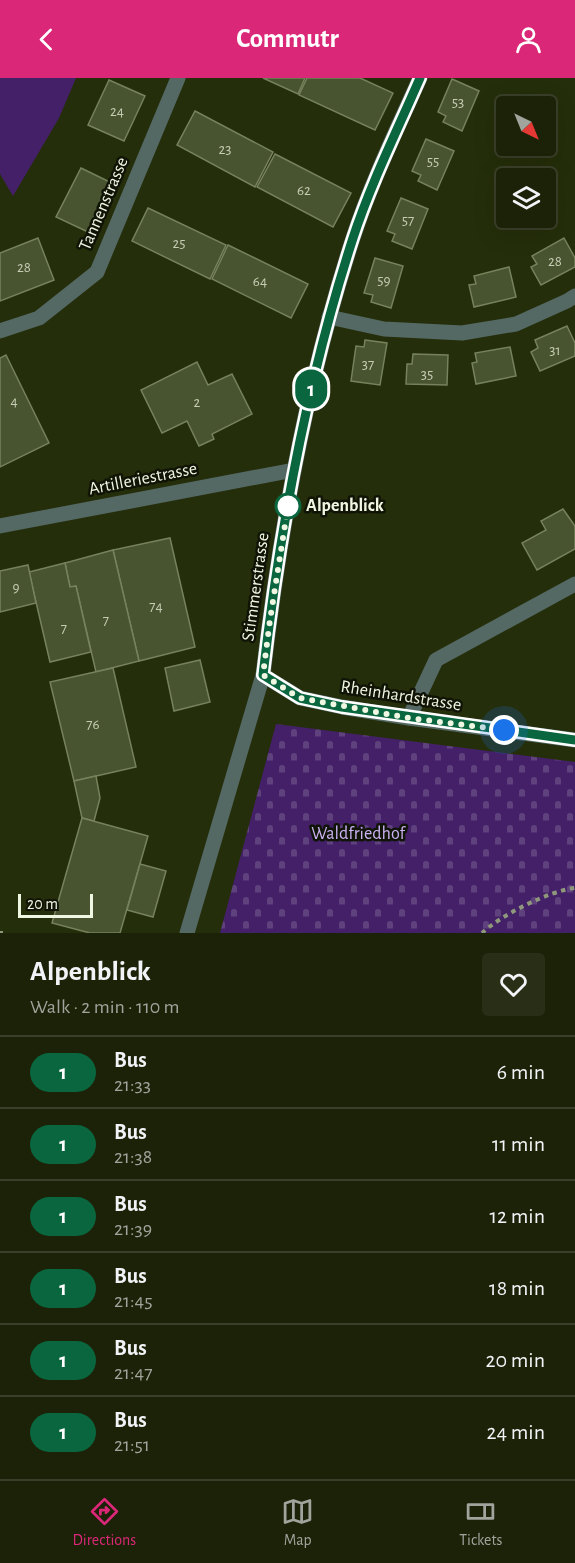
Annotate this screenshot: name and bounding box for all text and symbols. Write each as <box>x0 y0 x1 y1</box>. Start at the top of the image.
icon: back <box>30 23 63 56</box>
icon: person <box>512 23 545 56</box>
text: Commutr <box>236 25 339 52</box>
house number: 53 <box>452 95 464 110</box>
north arrow <box>496 96 556 156</box>
map controls <box>496 96 556 228</box>
house number: 24 <box>110 104 124 119</box>
house number: 23 <box>218 142 232 157</box>
house number: 55 <box>427 154 439 169</box>
street label: Tannenstrasse <box>76 155 132 253</box>
button: layers <box>496 168 556 228</box>
house number: 62 <box>297 183 311 198</box>
house number: 57 <box>402 213 414 228</box>
house number: 25 <box>172 236 186 251</box>
house number: 28 <box>548 254 562 269</box>
house number: 28 <box>17 260 31 275</box>
house number: 59 <box>377 273 391 288</box>
house number: 64 <box>253 274 267 289</box>
house number: 31 <box>549 343 561 358</box>
house number: 37 <box>362 357 374 372</box>
house number: 35 <box>421 367 433 382</box>
line badge: 1 <box>292 370 330 408</box>
text: 1 <box>307 379 315 400</box>
house number: 4 <box>10 394 18 409</box>
house number: 2 <box>194 395 201 410</box>
street label: Artilleriestrasse <box>87 460 199 498</box>
marker: Alpenblick <box>275 493 301 519</box>
place label: Alpenblick <box>306 497 384 515</box>
street label: Stimmerstrasse <box>239 532 273 642</box>
house number: 9 <box>12 580 20 595</box>
house number: 74 <box>149 599 163 614</box>
house number: 7 <box>103 613 109 628</box>
house number: 7 <box>61 621 67 636</box>
street label: Rheinhardstrasse <box>339 678 463 714</box>
your location <box>489 715 519 745</box>
house number: 76 <box>86 717 100 732</box>
park label: Waldfriedhof <box>311 825 406 843</box>
scale bar <box>18 891 93 918</box>
text: 20 m <box>27 896 58 912</box>
button: heart <box>482 953 545 1016</box>
text: Alpenblick <box>30 958 151 986</box>
text: Walk · 2 min · 110 m <box>30 997 180 1017</box>
text: Bus <box>114 1049 147 1071</box>
text: 6 min <box>497 1061 545 1083</box>
text: 1 <box>59 1062 67 1083</box>
text: 21:33 <box>114 1075 151 1095</box>
text: Bus <box>114 1121 147 1143</box>
text: 11 min <box>492 1133 545 1155</box>
text: 1 <box>59 1134 67 1155</box>
text: 21:38 <box>114 1147 152 1167</box>
text: Bus <box>114 1193 147 1215</box>
text: 12 min <box>490 1205 545 1227</box>
text: 1 <box>59 1206 67 1227</box>
text: 21:39 <box>114 1219 152 1239</box>
text: Bus <box>114 1265 147 1287</box>
text: 18 min <box>489 1277 545 1299</box>
text: 1 <box>59 1278 67 1299</box>
text: 21:45 <box>114 1291 153 1311</box>
text: Bus <box>114 1337 147 1359</box>
text: 20 min <box>485 1349 545 1371</box>
text: 1 <box>59 1350 67 1371</box>
text: 21:47 <box>114 1363 153 1383</box>
text: Bus <box>114 1409 147 1431</box>
text: 24 min <box>487 1421 545 1443</box>
text: 1 <box>59 1422 67 1443</box>
text: 21:51 <box>114 1435 150 1455</box>
tab: Directions <box>72 1495 136 1550</box>
tab: Map <box>281 1495 314 1550</box>
tab: Tickets <box>459 1495 502 1550</box>

